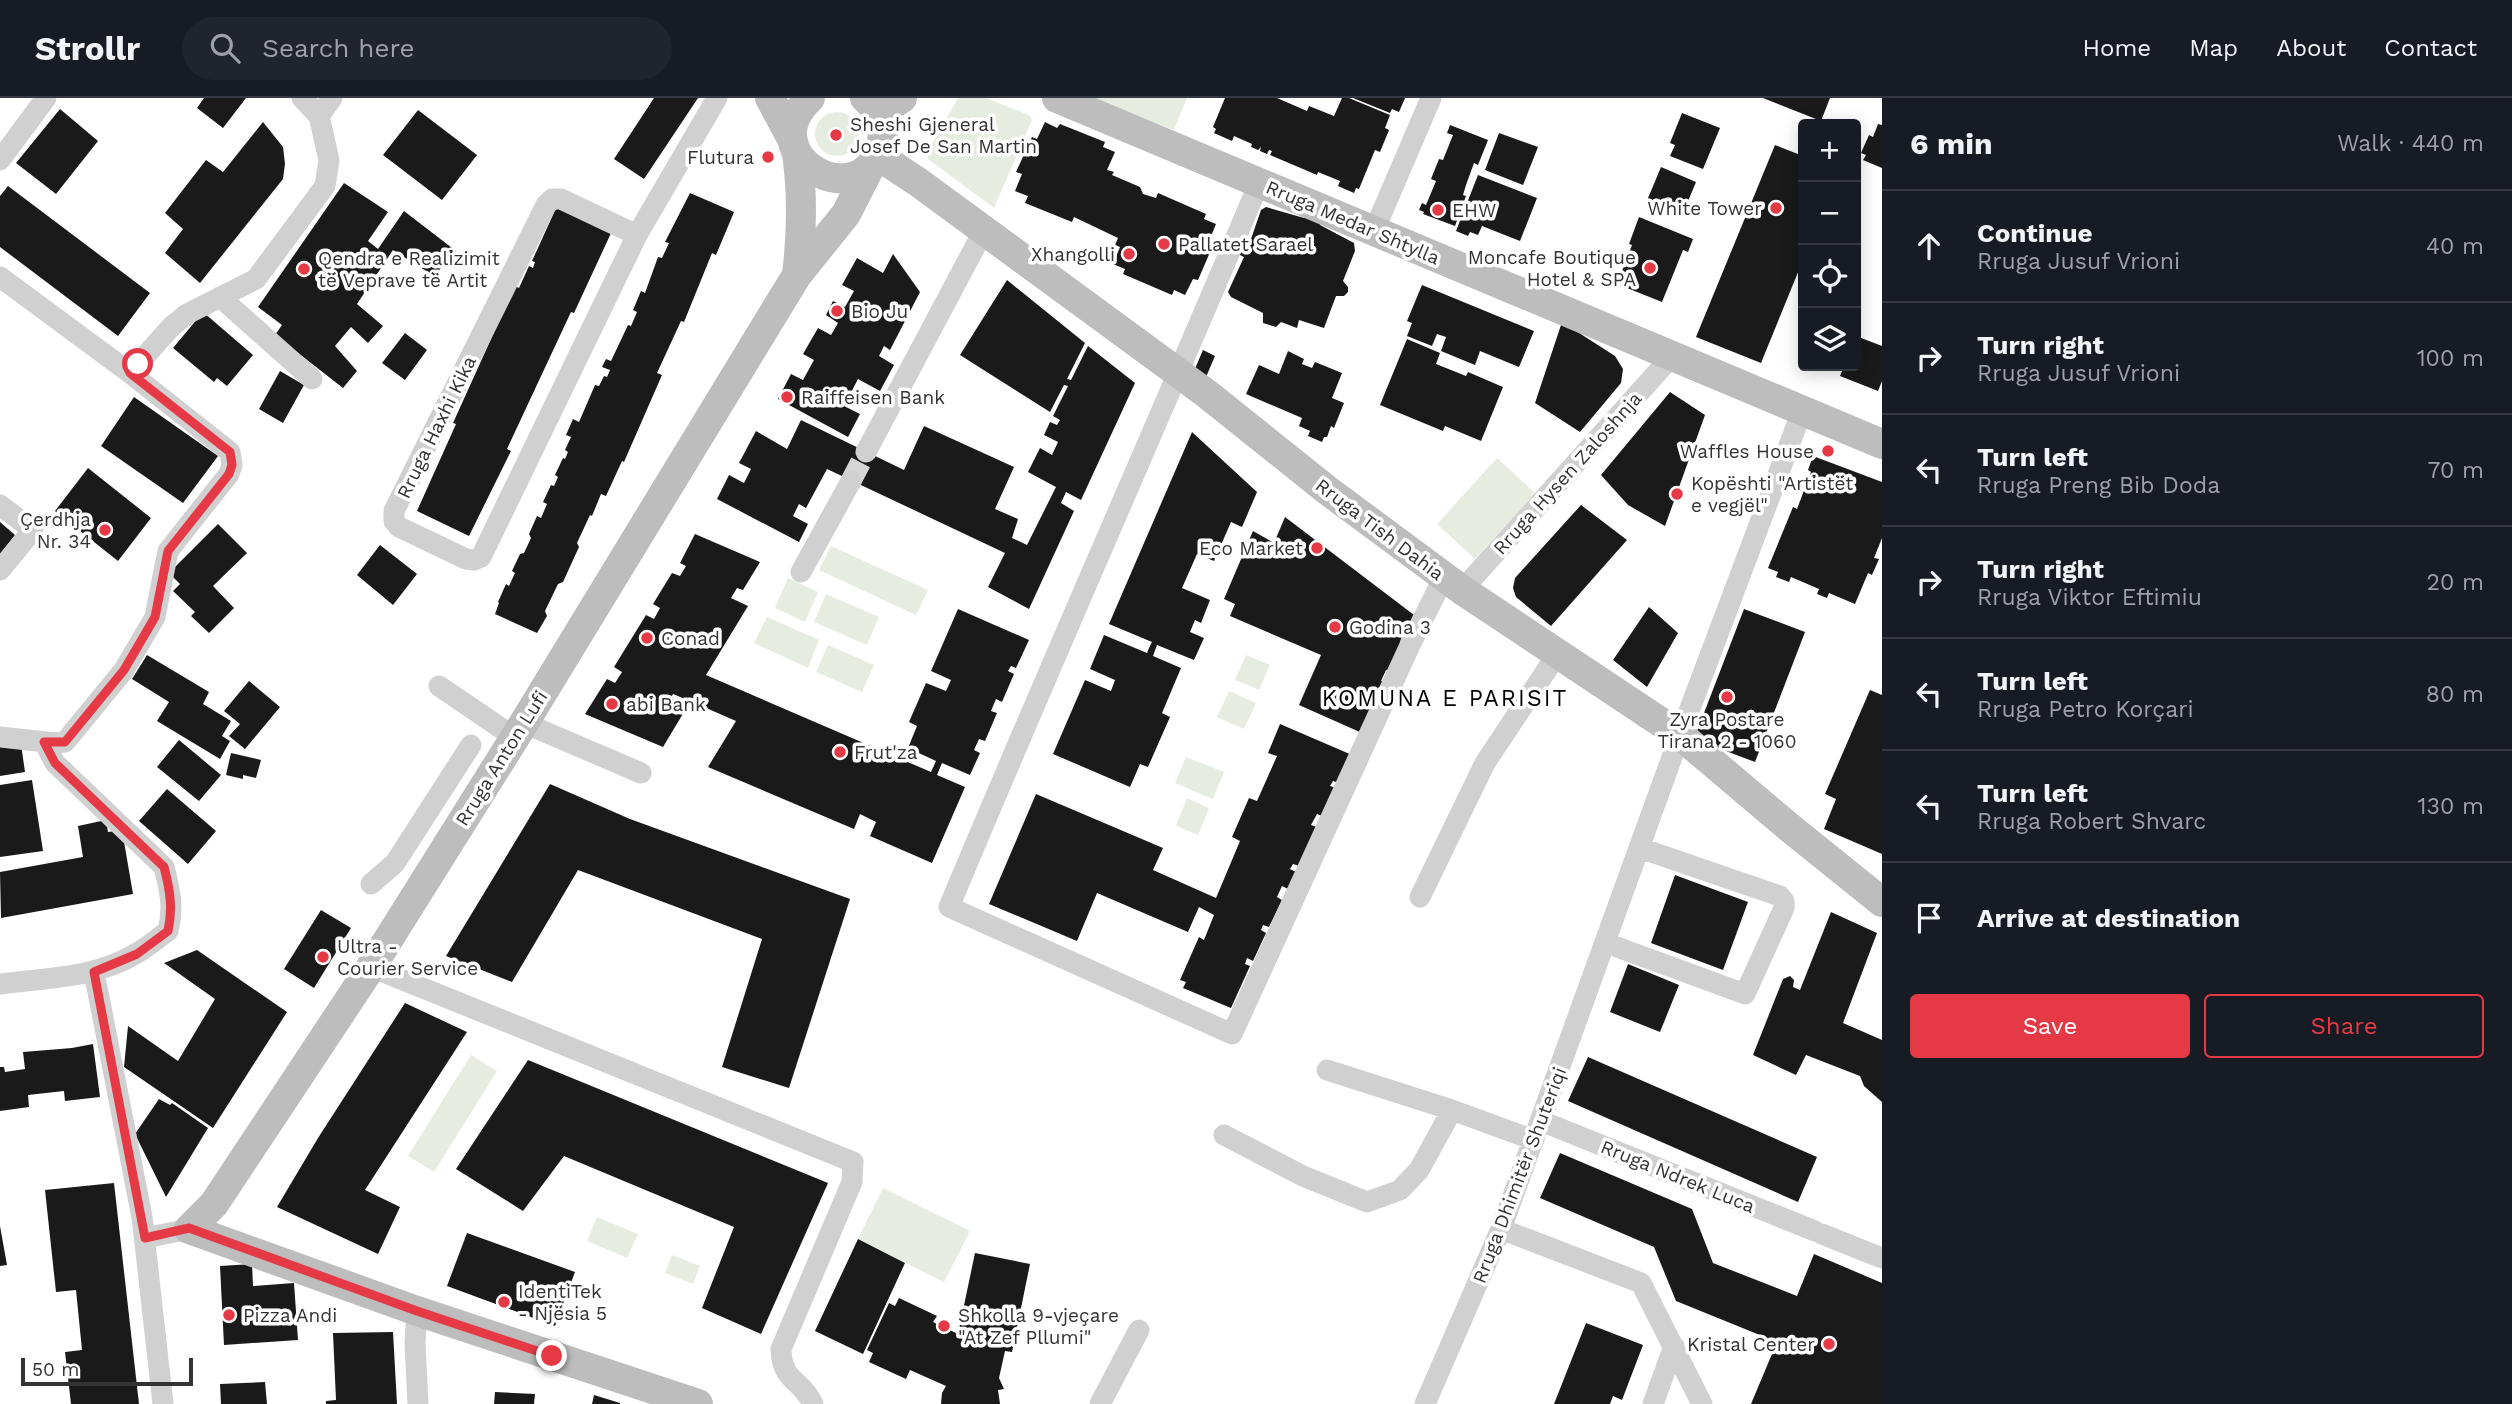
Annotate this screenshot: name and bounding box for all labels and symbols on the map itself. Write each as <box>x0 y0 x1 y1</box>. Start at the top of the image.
place label: Sheshi Gjeneral Josef De San Martin <box>850 113 1037 158</box>
marker: Sheshi Gjeneral Josef De San Martin <box>828 127 844 143</box>
place label: Flutura <box>687 146 754 169</box>
marker: Flutura <box>760 149 776 165</box>
street label: Rruga Medar Shtylla <box>1263 175 1443 270</box>
place label: White Tower <box>1647 197 1762 220</box>
place label: EHW <box>1452 199 1496 222</box>
marker: White Tower <box>1768 200 1784 216</box>
marker: EHW <box>1430 202 1446 218</box>
place label: Pallatet Sarael <box>1178 233 1313 256</box>
marker: Pallatet Sarael <box>1156 236 1172 252</box>
place label: Xhangolli <box>1031 243 1115 266</box>
marker: Xhangolli <box>1121 246 1137 262</box>
place label: Moncafe Boutique Hotel & SPA <box>1468 246 1636 291</box>
place label: Qendra e Realizimit të Veprave të Artit <box>318 247 500 292</box>
marker: Moncafe Boutique Hotel & SPA <box>1642 260 1658 276</box>
marker: Qendra e Realizimit të Veprave të Artit <box>296 261 312 277</box>
place label: Bio Ju <box>851 300 908 323</box>
marker: Bio Ju <box>829 303 845 319</box>
route start <box>122 348 153 379</box>
street label: Rruga Haxhi Kika <box>392 352 481 502</box>
place label: Raiffeisen Bank <box>801 386 945 409</box>
street label: Rruga Hysen Zaloshnja <box>1488 387 1647 559</box>
marker: Raiffeisen Bank <box>779 389 795 405</box>
place label: Waffles House <box>1680 440 1814 463</box>
marker: Waffles House <box>1820 443 1836 459</box>
place label: Kopështi "Artistët e vegjël" <box>1691 472 1853 517</box>
street label: Rruga Tish Dahia <box>1311 474 1449 585</box>
marker: Kopështi "Artistët e vegjël" <box>1669 486 1685 502</box>
place label: Çerdhja Nr. 34 <box>20 508 91 553</box>
marker: Çerdhja Nr. 34 <box>97 522 113 538</box>
place label: Eco Market <box>1199 537 1303 560</box>
marker: Eco Market <box>1309 540 1325 556</box>
place label: Godina 3 <box>1349 616 1431 639</box>
marker: Godina 3 <box>1327 619 1343 635</box>
place label: Conad <box>661 627 720 650</box>
marker: Conad <box>639 630 655 646</box>
district label: KOMUNA E PARISIT <box>1322 685 1568 712</box>
street label: Rruga Anton Lufi <box>451 686 552 830</box>
marker: Zyra Postare Tirana 2 - 1060 <box>1719 689 1735 705</box>
place label: abi Bank <box>626 693 706 716</box>
marker: abi Bank <box>604 696 620 712</box>
place label: Zyra Postare Tirana 2 - 1060 <box>1658 708 1796 753</box>
place label: Frut'za <box>854 741 918 764</box>
marker: Frut'za <box>832 744 848 760</box>
place label: Ultra - Courier Service <box>337 935 478 980</box>
marker: Ultra - Courier Service <box>315 949 331 965</box>
street label: Rruga Dhimitër Shuteriqi <box>1468 1064 1571 1286</box>
street label: Rruga Ndrek Luca <box>1597 1135 1758 1218</box>
place label: IdentiTek - Njësia 5 <box>518 1280 607 1325</box>
marker: IdentiTek - Njësia 5 <box>496 1294 512 1310</box>
place label: Pizza Andi <box>243 1304 337 1327</box>
place label: Shkolla 9-vjeçare "At Zef Pllumi" <box>958 1304 1119 1349</box>
marker: Pizza Andi <box>221 1307 237 1323</box>
marker: Shkolla 9-vjeçare "At Zef Pllumi" <box>936 1318 952 1334</box>
place label: Kristal Center <box>1687 1333 1815 1356</box>
marker: Kristal Center <box>1821 1336 1837 1352</box>
route end <box>536 1340 567 1371</box>
scale bar <box>21 1355 192 1387</box>

